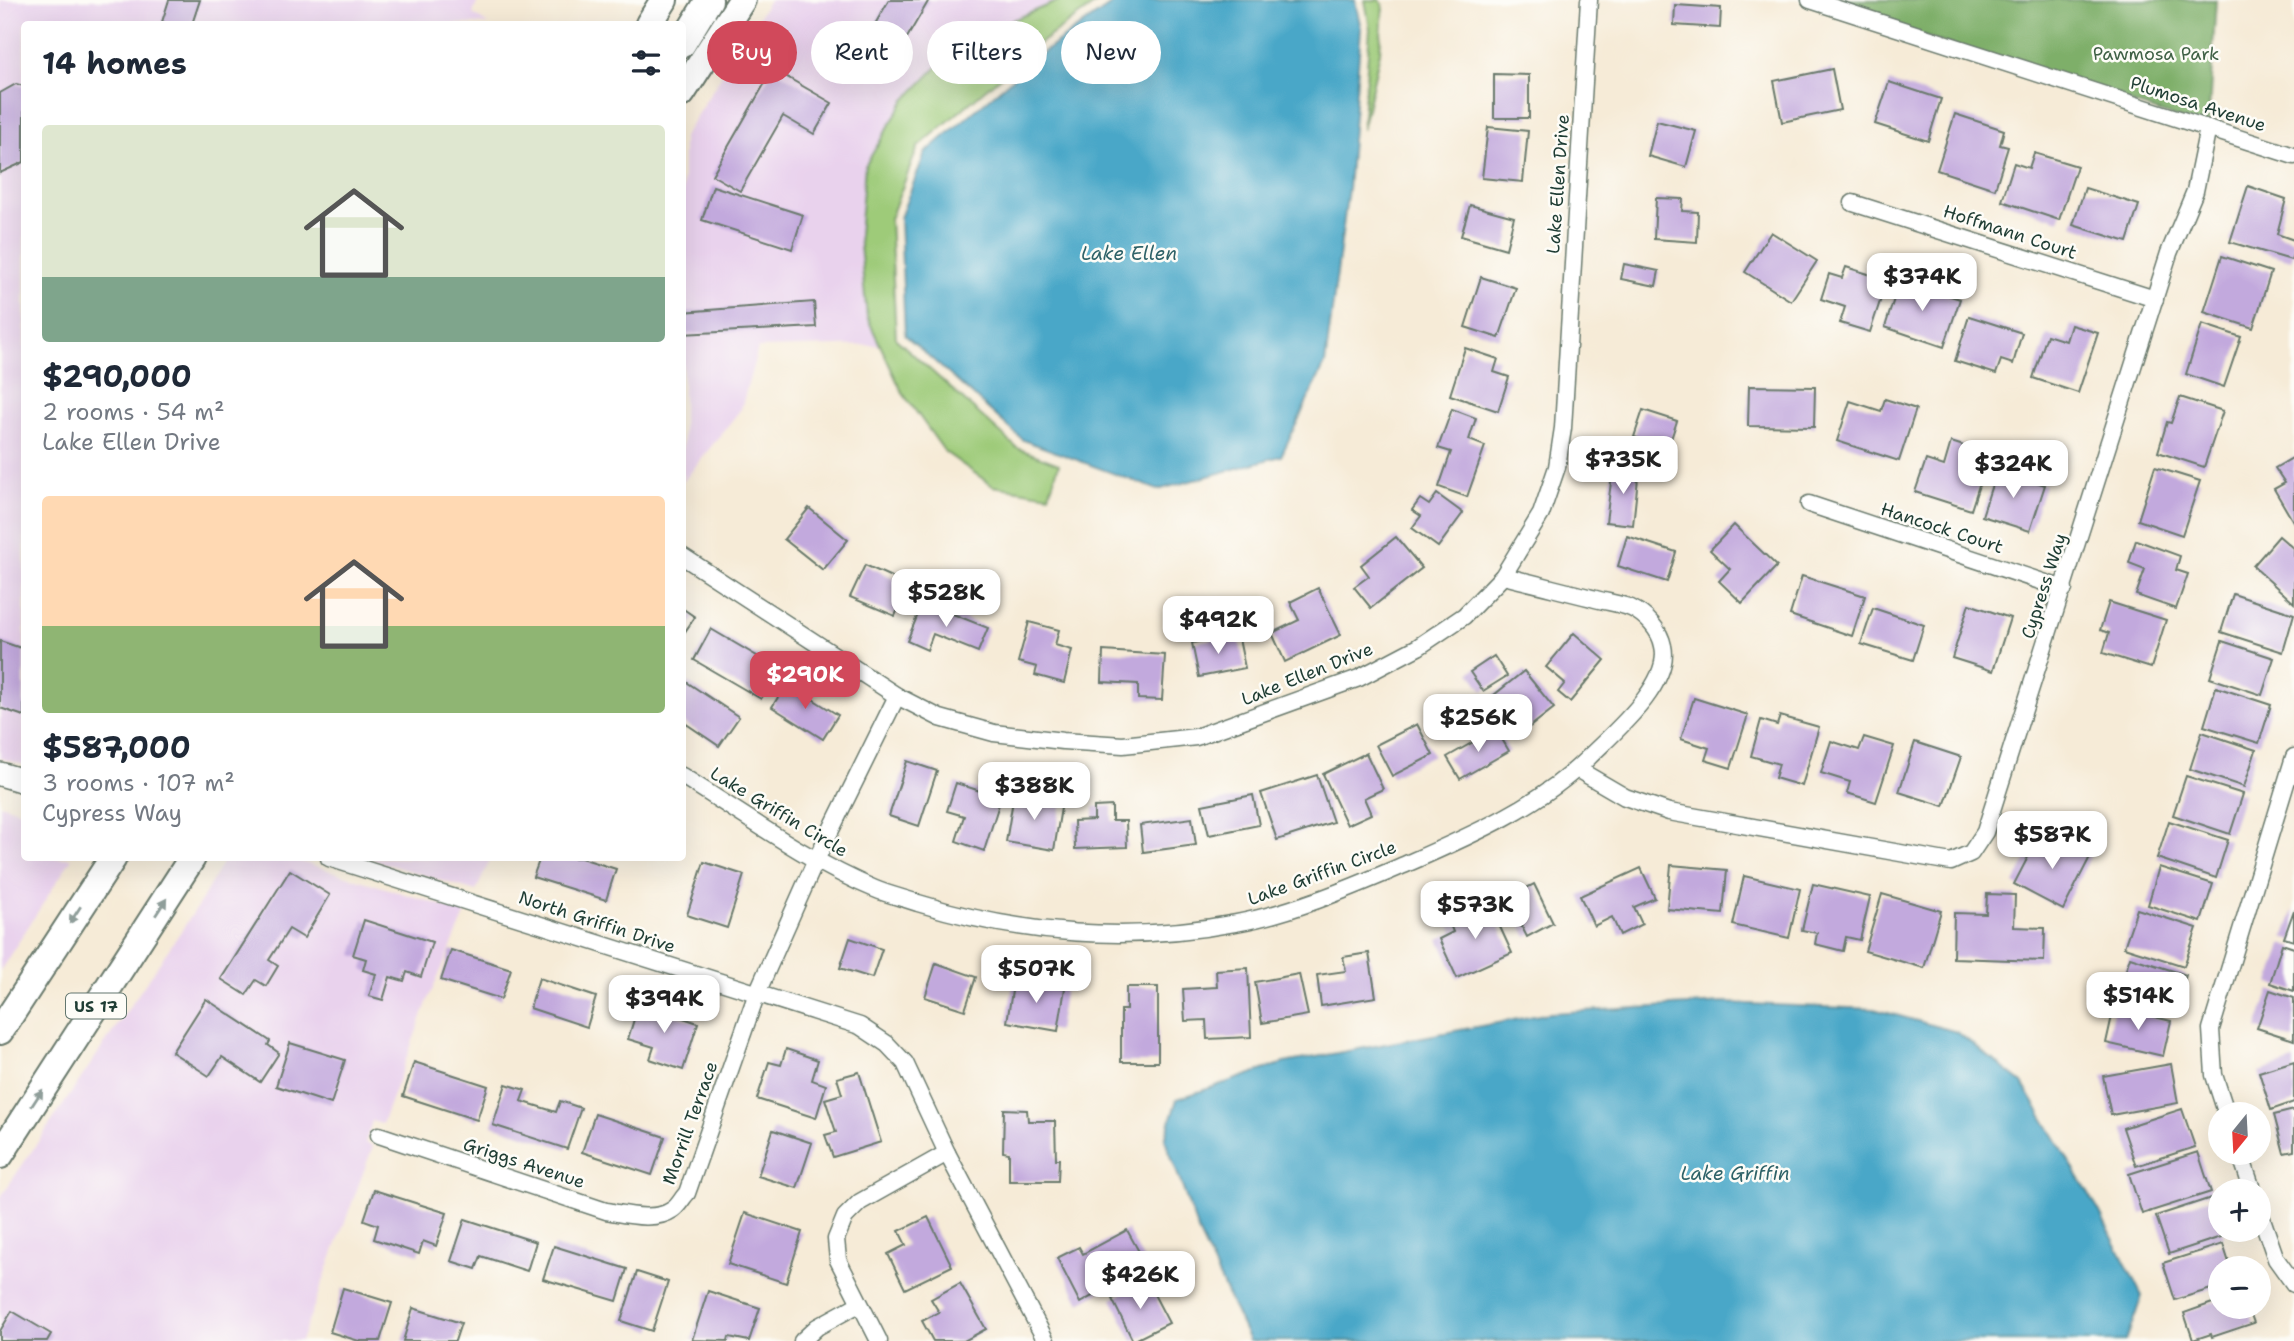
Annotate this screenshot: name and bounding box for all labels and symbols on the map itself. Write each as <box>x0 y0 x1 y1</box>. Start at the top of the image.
park label: Pawmosa Park <box>2093 42 2219 66</box>
street label: Plumosa Avenue <box>2127 71 2269 137</box>
street label: Lake Ellen Drive <box>1541 113 1575 255</box>
street label: Hoffmann Court <box>1940 199 2080 265</box>
water label: Lake Ellen <box>1081 241 1177 266</box>
pin: $374K <box>1873 254 1971 313</box>
pin: $735K <box>1574 436 1672 496</box>
pin: $324K <box>1964 440 2062 500</box>
street label: Hancock Court <box>1878 497 2006 559</box>
street label: Cypress Way <box>2016 530 2072 642</box>
pin: $528K <box>897 570 995 629</box>
pin: $492K <box>1169 596 1267 656</box>
street label: Lake Ellen Drive <box>1238 637 1376 711</box>
pin: $290K <box>756 652 854 711</box>
pin: $256K <box>1429 694 1527 754</box>
street label: Lake Griffin Circle <box>706 761 852 863</box>
pin: $388K <box>985 762 1083 822</box>
pin: $587K <box>2003 812 2101 871</box>
street label: Lake Griffin Circle <box>1244 835 1400 911</box>
pin: $573K <box>1426 881 1524 941</box>
street label: North Griffin Drive <box>516 885 678 959</box>
one-way arrow <box>154 897 167 916</box>
one-way arrow <box>69 905 82 924</box>
pin: $507K <box>987 946 1085 1005</box>
pin: $514K <box>2089 972 2187 1032</box>
pin: $394K <box>615 976 713 1035</box>
road number: US 17 <box>66 994 126 1018</box>
street label: Morrill Terrace <box>657 1058 723 1188</box>
one-way arrow <box>30 1088 43 1107</box>
north arrow <box>2208 1102 2272 1166</box>
street label: Griggs Avenue <box>460 1132 588 1194</box>
water label: Lake Griffin <box>1680 1161 1790 1186</box>
pin: $426K <box>1091 1252 1189 1311</box>

